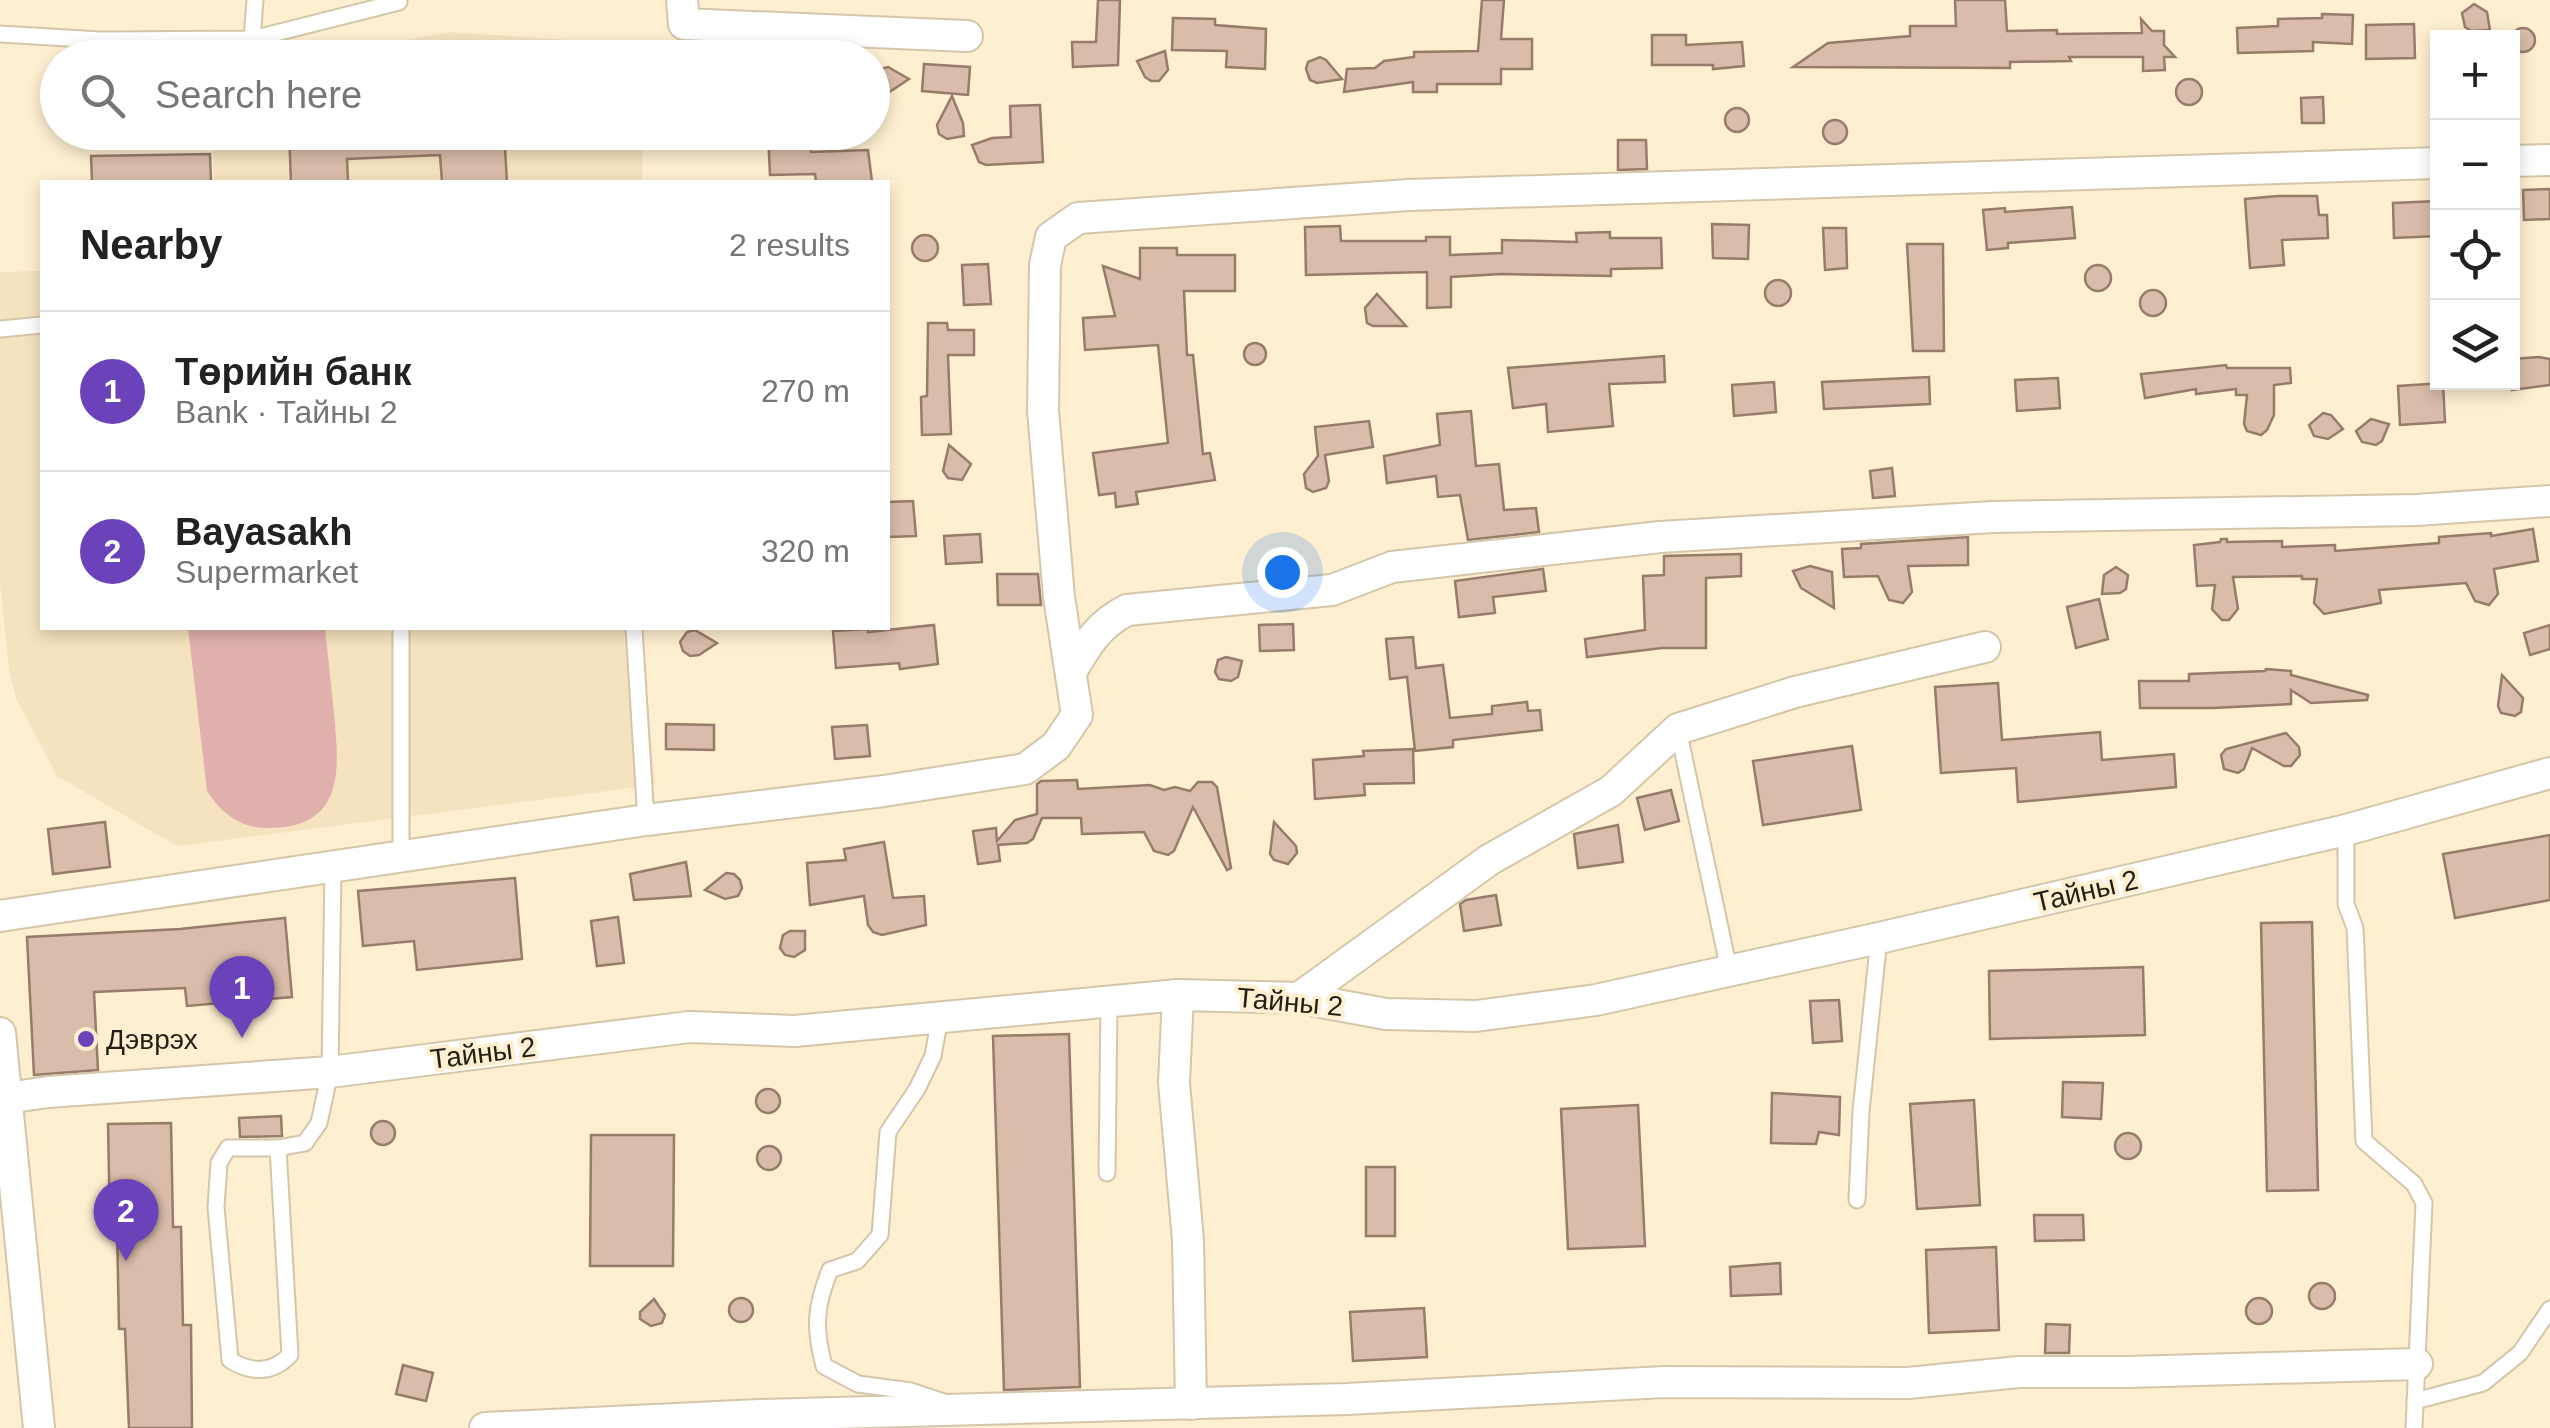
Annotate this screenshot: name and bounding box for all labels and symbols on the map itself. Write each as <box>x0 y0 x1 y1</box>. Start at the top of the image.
your location <box>1257 547 1308 598</box>
street label: Тайны 2 <box>2031 864 2141 918</box>
pin: 1 <box>210 956 274 1038</box>
street label: Тайны 2 <box>1236 982 1344 1022</box>
place label: Дэврэх <box>106 1024 198 1055</box>
marker: Дэврэх <box>75 1028 97 1050</box>
street label: Тайны 2 <box>429 1031 537 1075</box>
pin: 2 <box>94 1178 158 1261</box>

